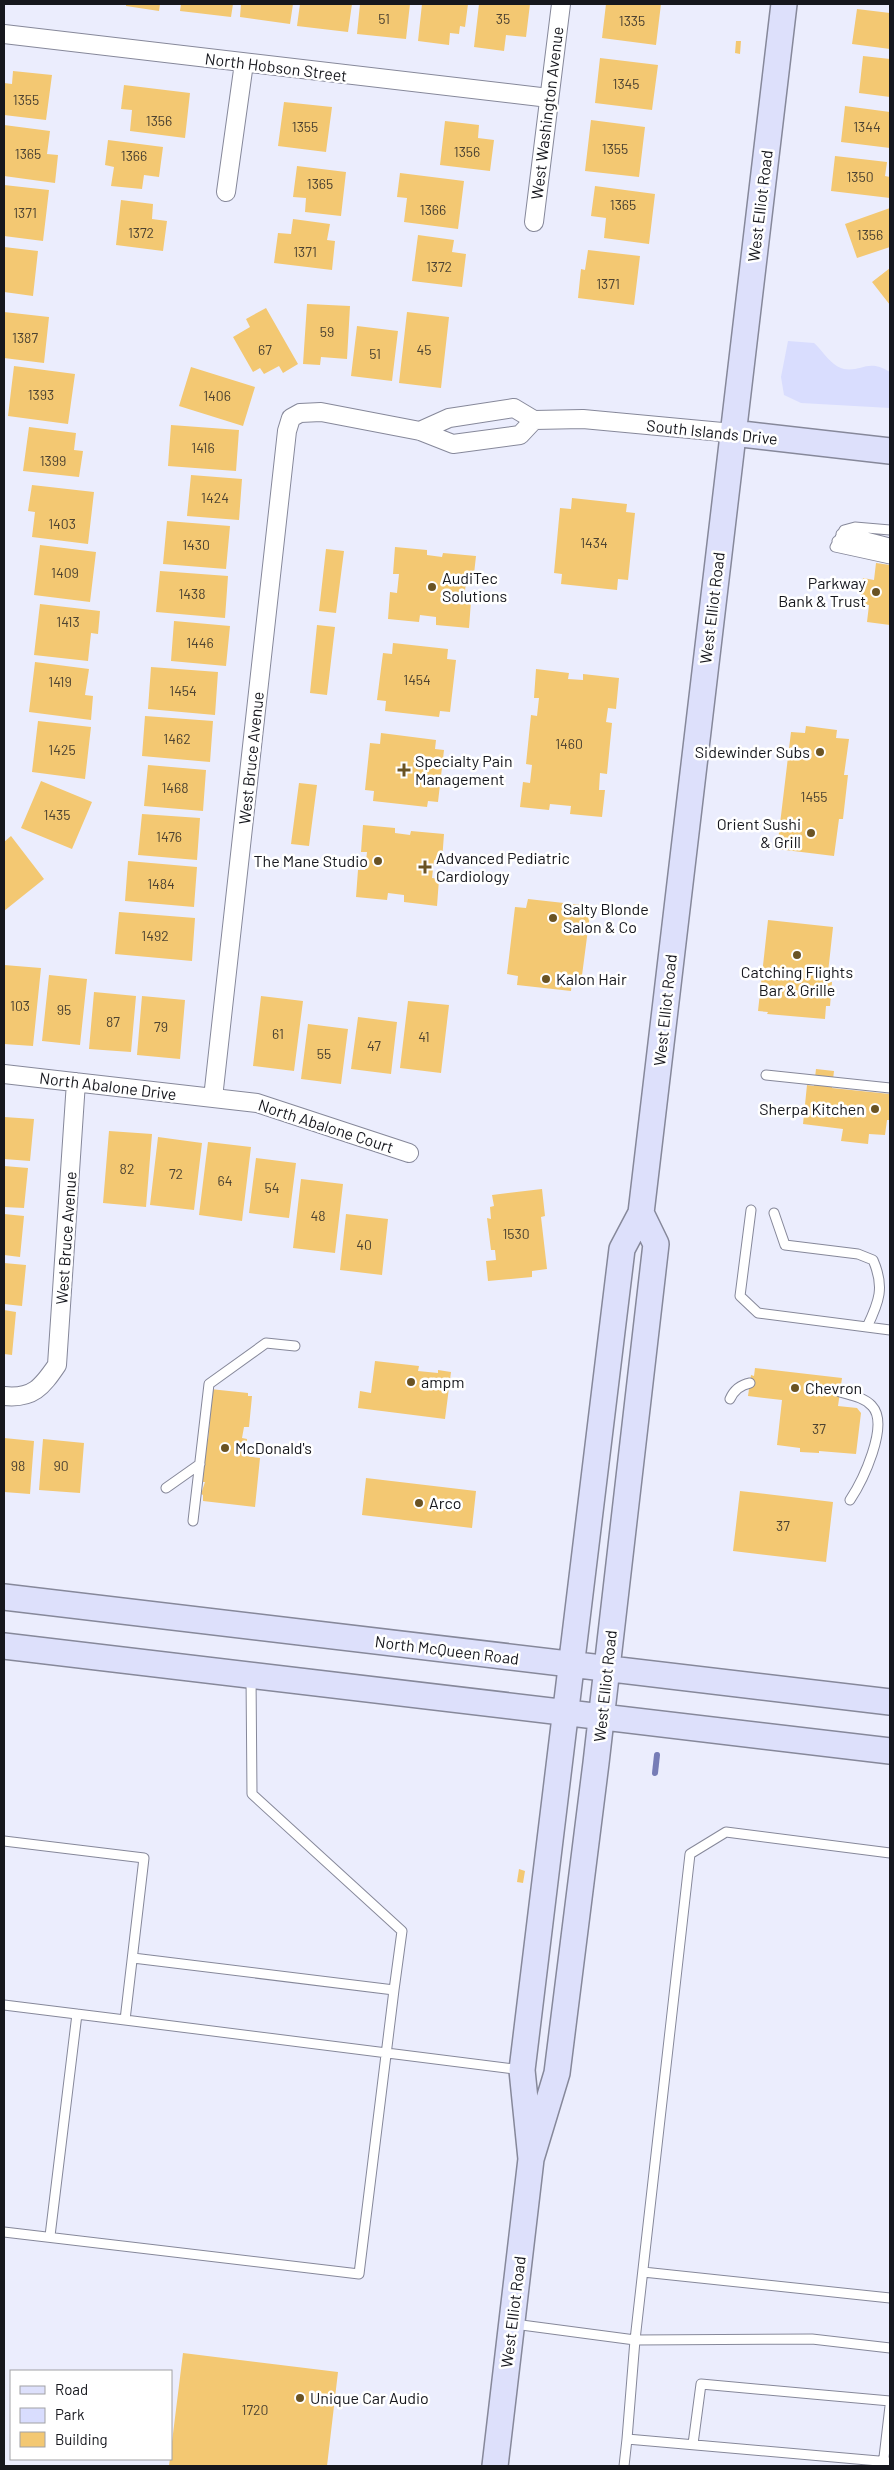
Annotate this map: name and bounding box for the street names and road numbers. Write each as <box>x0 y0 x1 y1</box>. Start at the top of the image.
street label: West Washington Avenue <box>526 25 567 201</box>
street label: North Hobson Street <box>204 48 348 85</box>
street label: West Elliot Road <box>743 149 776 263</box>
street label: South Islands Drive <box>646 415 779 448</box>
street label: West Elliot Road <box>695 551 728 665</box>
street label: West Bruce Avenue <box>234 691 267 825</box>
street label: West Elliot Road <box>649 953 680 1067</box>
street label: North Abalone Drive <box>38 1068 178 1103</box>
street label: North Abalone Court <box>256 1095 396 1156</box>
street label: West Bruce Avenue <box>51 1171 80 1305</box>
street label: West Elliot Road <box>589 1629 620 1743</box>
street label: North McQueen Road <box>374 1631 520 1668</box>
street label: West Elliot Road <box>496 2255 529 2369</box>

